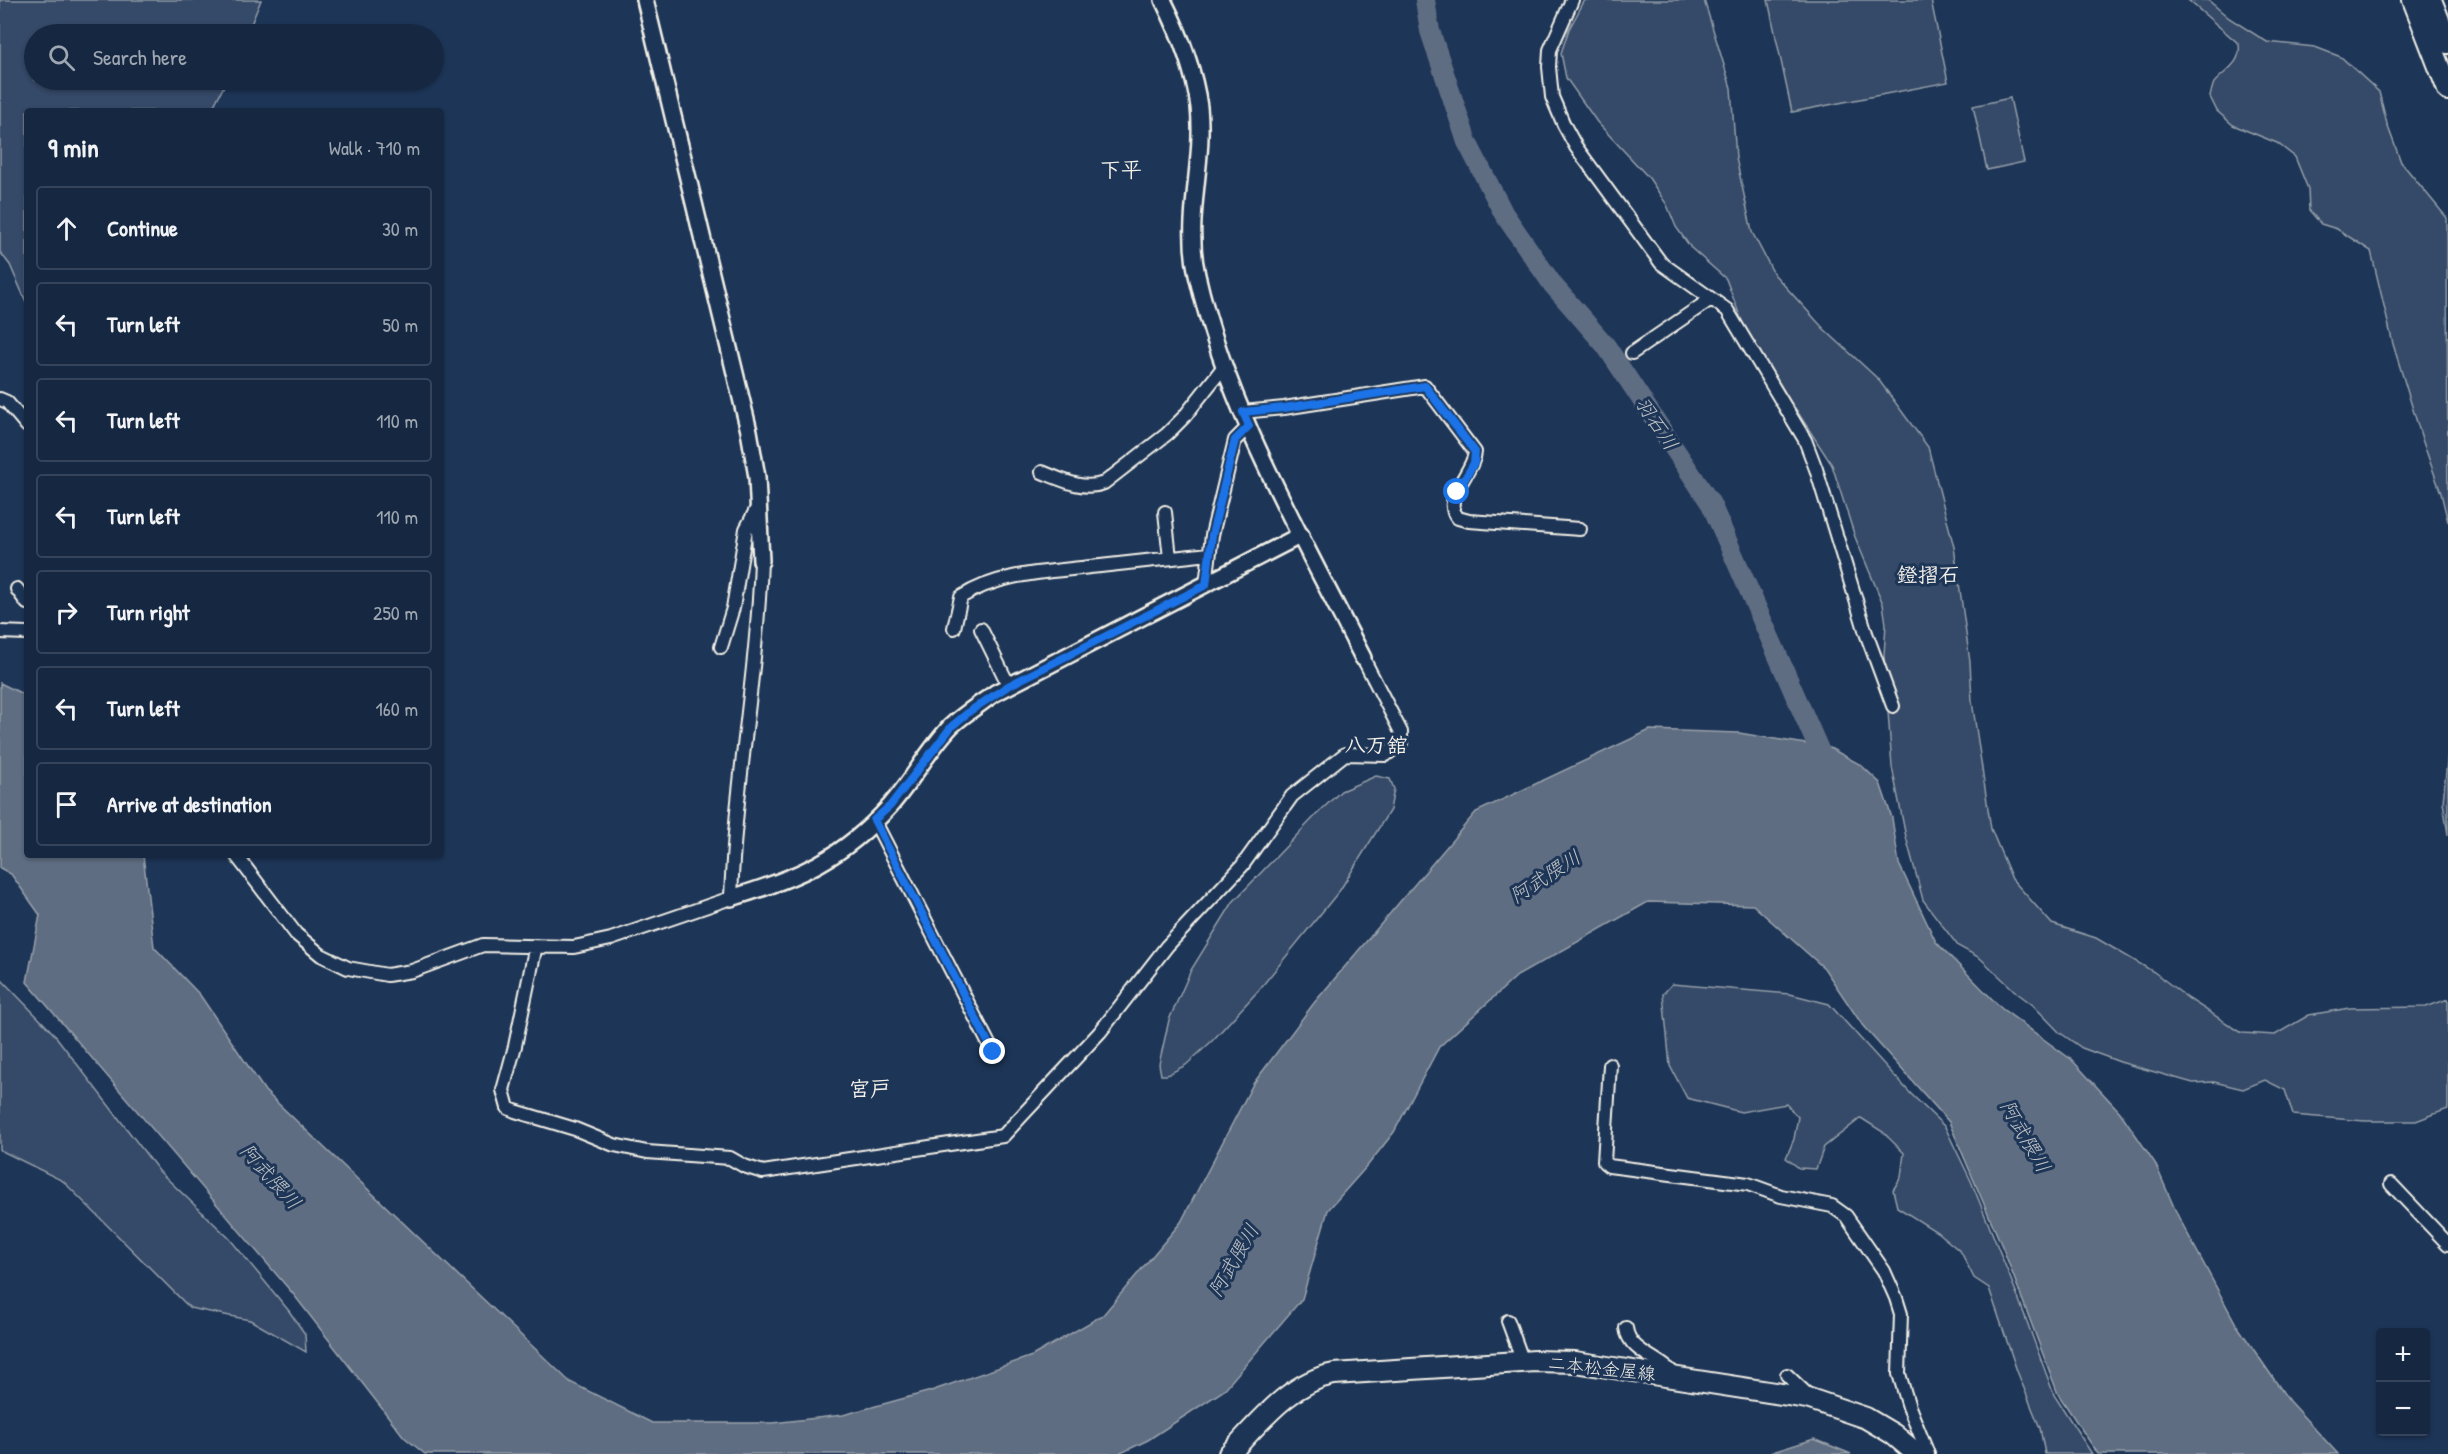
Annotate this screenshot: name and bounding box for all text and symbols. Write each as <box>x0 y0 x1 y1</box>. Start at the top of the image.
search box <box>24 24 444 90</box>
icon: search <box>45 41 78 74</box>
text: Search here <box>93 42 187 72</box>
text: 9 min <box>48 130 99 165</box>
text: Walk · 710 m <box>329 134 420 161</box>
district label: 下平 <box>1100 155 1142 184</box>
icon: ahead <box>50 212 83 245</box>
text: Continue <box>107 213 178 243</box>
text: 30 m <box>382 215 418 242</box>
icon: left <box>50 308 83 341</box>
text: Turn left <box>107 309 180 339</box>
text: 50 m <box>382 311 418 338</box>
water label: 羽石川 <box>1629 391 1685 455</box>
icon: left <box>50 404 83 437</box>
text: Turn left <box>107 405 180 435</box>
text: 110 m <box>376 407 418 434</box>
route start <box>1443 478 1469 504</box>
icon: left <box>50 500 83 533</box>
text: Turn left <box>107 501 180 531</box>
text: 110 m <box>376 503 418 530</box>
district label: 鐙摺石 <box>1897 560 1960 589</box>
icon: right <box>50 596 83 629</box>
text: Turn right <box>107 597 190 627</box>
text: 250 m <box>373 599 418 626</box>
icon: left <box>50 692 83 725</box>
text: Turn left <box>107 693 180 723</box>
text: 160 m <box>376 695 418 722</box>
district label: 八万舘 <box>1345 730 1408 759</box>
icon: arrive <box>50 788 83 821</box>
text: Arrive at destination <box>107 789 272 819</box>
water label: 阿武隈川 <box>1504 843 1586 909</box>
route end <box>979 1038 1005 1064</box>
district label: 宮戸 <box>849 1074 891 1103</box>
water label: 阿武隈川 <box>1994 1095 2058 1177</box>
water label: 阿武隈川 <box>234 1137 308 1215</box>
water label: 阿武隈川 <box>1201 1219 1265 1301</box>
map controls <box>2376 1328 2430 1436</box>
button: + <box>2376 1328 2430 1382</box>
street label: 二本松金屋線 <box>1547 1350 1657 1386</box>
button: − <box>2376 1382 2430 1436</box>

